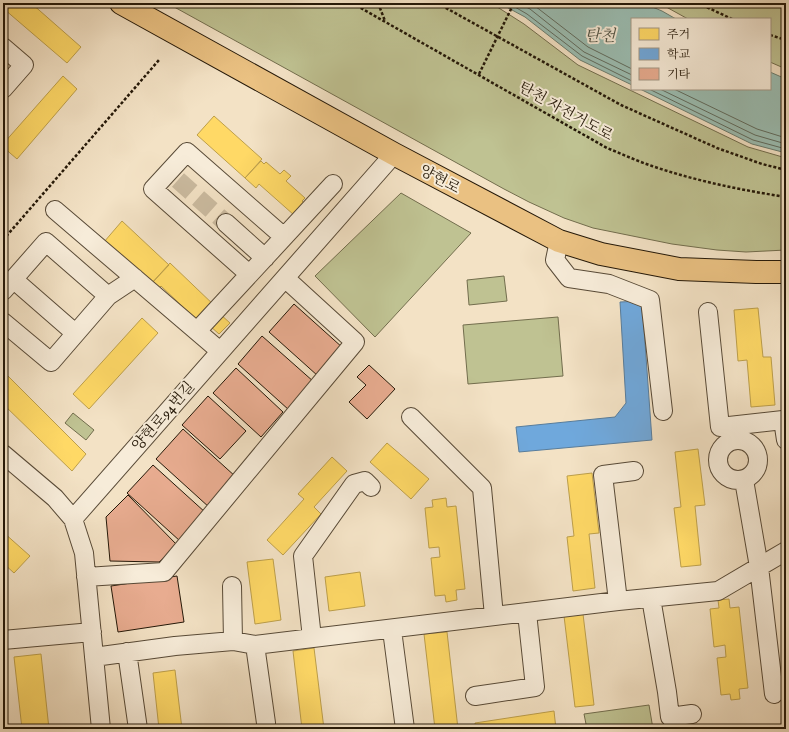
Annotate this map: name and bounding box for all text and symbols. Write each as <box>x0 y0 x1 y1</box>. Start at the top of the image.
legend <box>631 18 771 90</box>
water label: 탄천 <box>585 27 617 47</box>
text: 주거 <box>667 27 690 42</box>
text: 학교 <box>667 47 691 62</box>
text: 기타 <box>667 67 691 82</box>
street label: 탄천 자전거도로 <box>515 78 617 145</box>
street label: 양현로 <box>416 161 464 198</box>
street label: 양현로94번길 <box>128 378 199 455</box>

